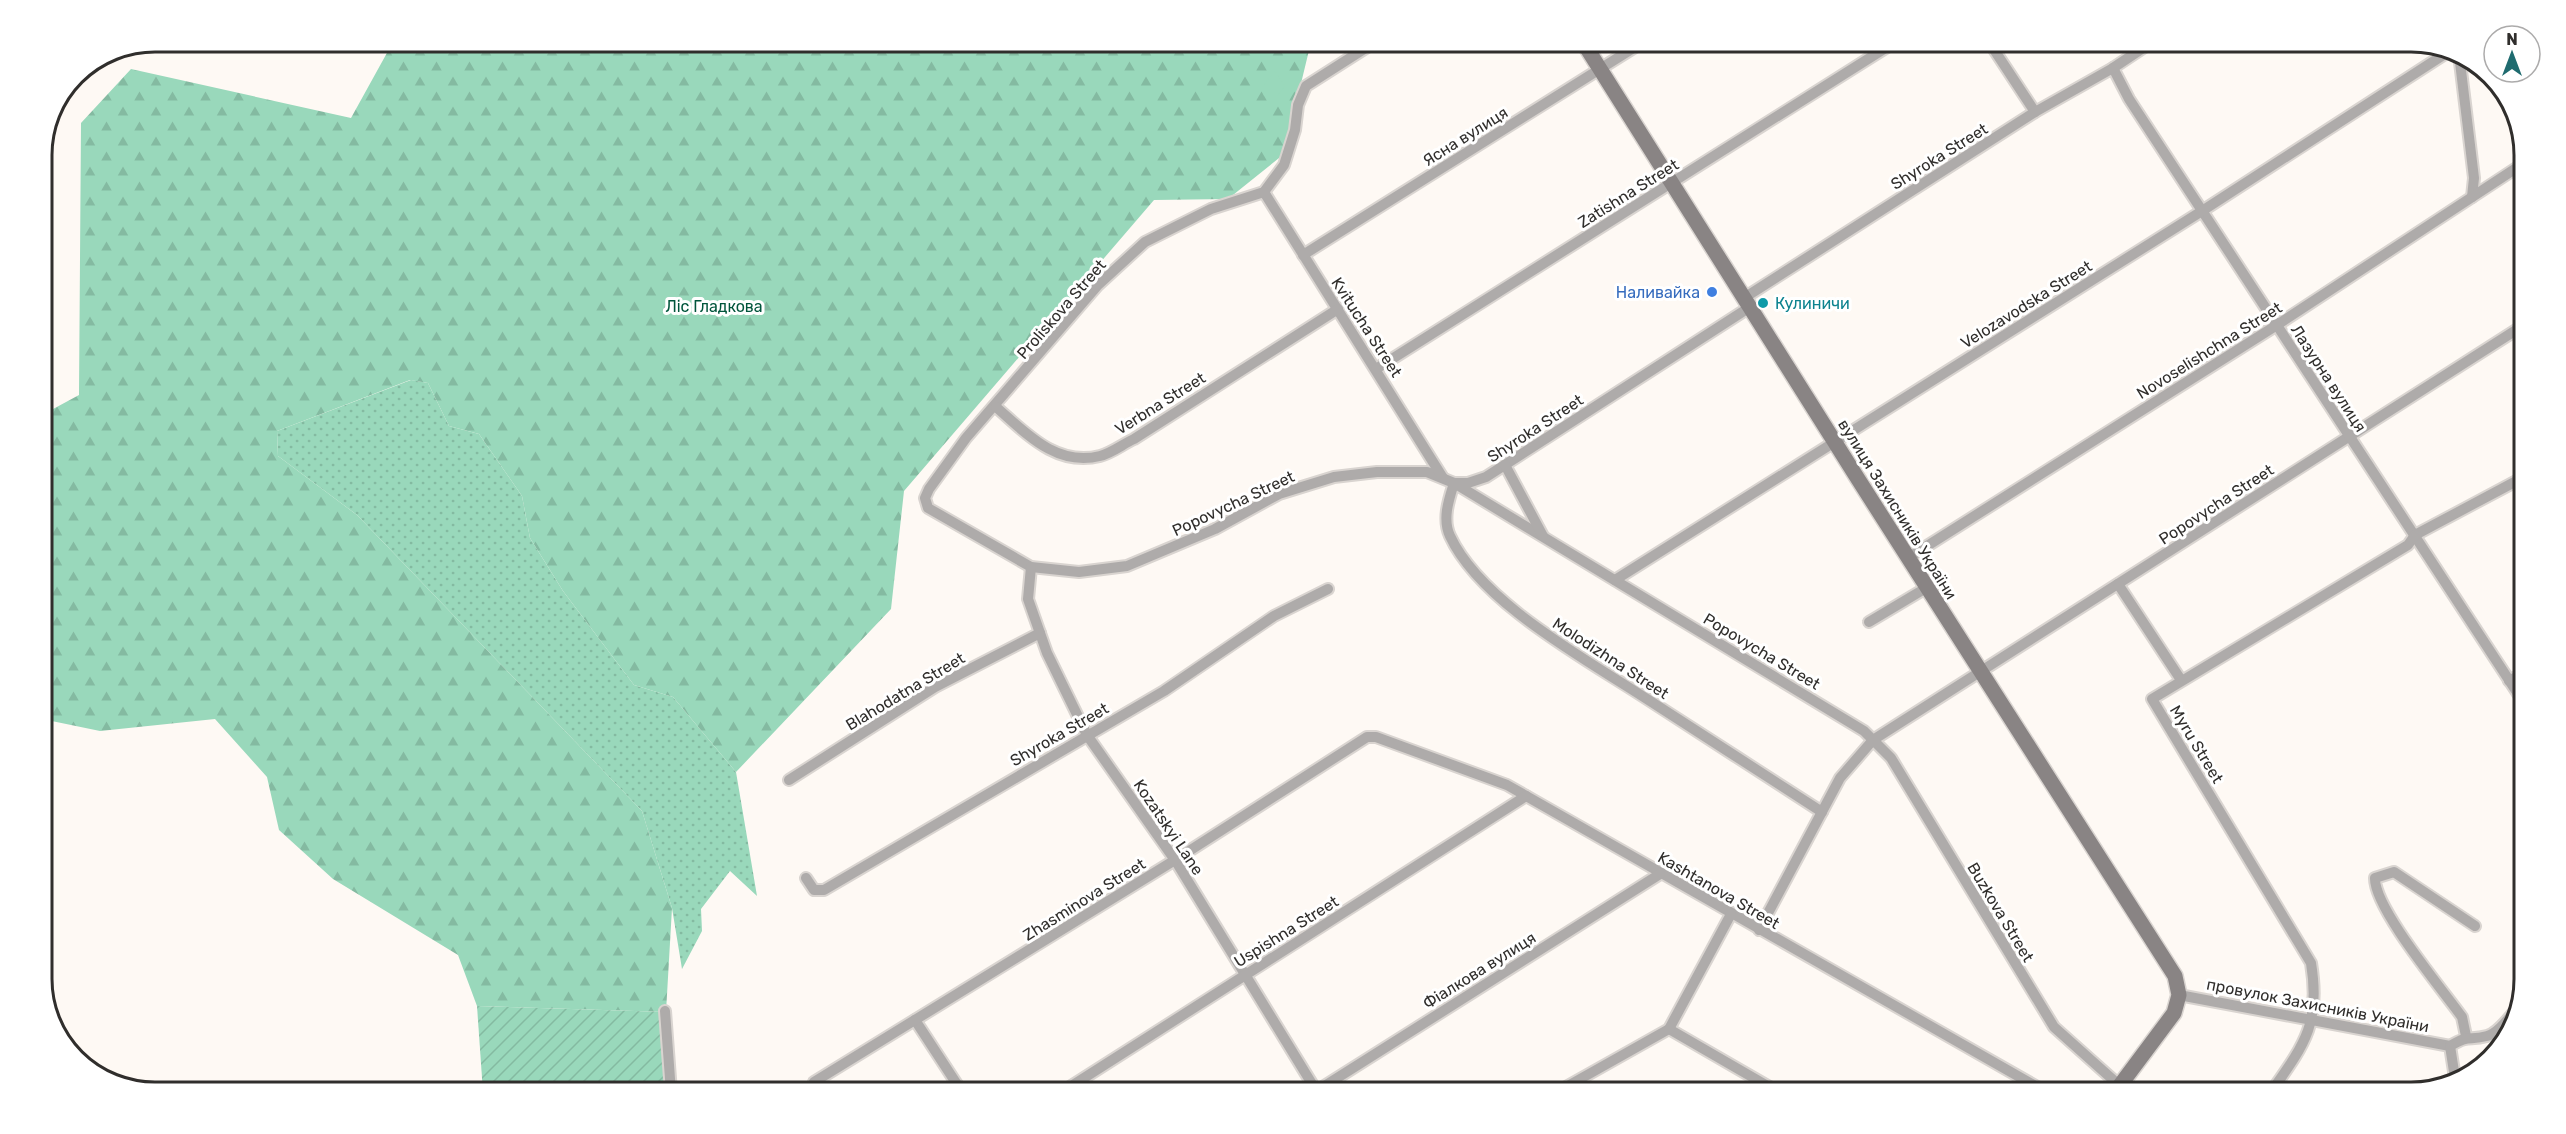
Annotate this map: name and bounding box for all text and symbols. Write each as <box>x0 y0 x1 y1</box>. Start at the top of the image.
north arrow <box>2482 24 2542 84</box>
text: N <box>2506 30 2518 49</box>
street label: Ясна вулиця <box>1419 103 1511 170</box>
street label: Shyroka Street <box>1887 119 1991 194</box>
street label: Zatishna Street <box>1574 155 1682 232</box>
street label: Proliskova Street <box>1013 256 1110 363</box>
street label: Velozavodska Street <box>1957 256 2095 352</box>
street label: Kvitucha Street <box>1327 274 1406 381</box>
place label: Наливайка <box>1616 283 1700 302</box>
marker: Наливайка <box>1705 285 1719 299</box>
place label: Кулиничи <box>1775 294 1850 313</box>
marker: Кулиничи <box>1756 296 1770 310</box>
park label: Ліс Гладкова <box>665 297 763 316</box>
street label: Novoselishchna Street <box>2133 298 2285 403</box>
street label: Лазурна вулиця <box>2287 321 2370 435</box>
street label: Verbna Street <box>1112 368 1209 439</box>
street label: Shyroka Street <box>1484 390 1587 466</box>
street label: вулиця Захисників України <box>1834 416 1961 603</box>
street label: Popovycha Street <box>2155 460 2277 549</box>
street label: Popovycha Street <box>1169 467 1297 540</box>
street label: Popovycha Street <box>1700 609 1824 694</box>
street label: Molodizhna Street <box>1549 614 1672 703</box>
street label: Blahodatna Street <box>842 648 968 734</box>
street label: Shyroka Street <box>1007 699 1112 770</box>
street label: Myru Street <box>2166 702 2227 787</box>
street label: Kozatskyi Lane <box>1130 776 1207 879</box>
street label: Kashtanova Street <box>1655 848 1783 933</box>
street label: Zhasminova Street <box>1020 854 1149 945</box>
street label: Buzkova Street <box>1963 859 2038 965</box>
street label: Uspishna Street <box>1231 892 1342 971</box>
street label: Фіалкова вулиця <box>1419 928 1539 1013</box>
street label: провулок Захисників України <box>2205 975 2431 1036</box>

